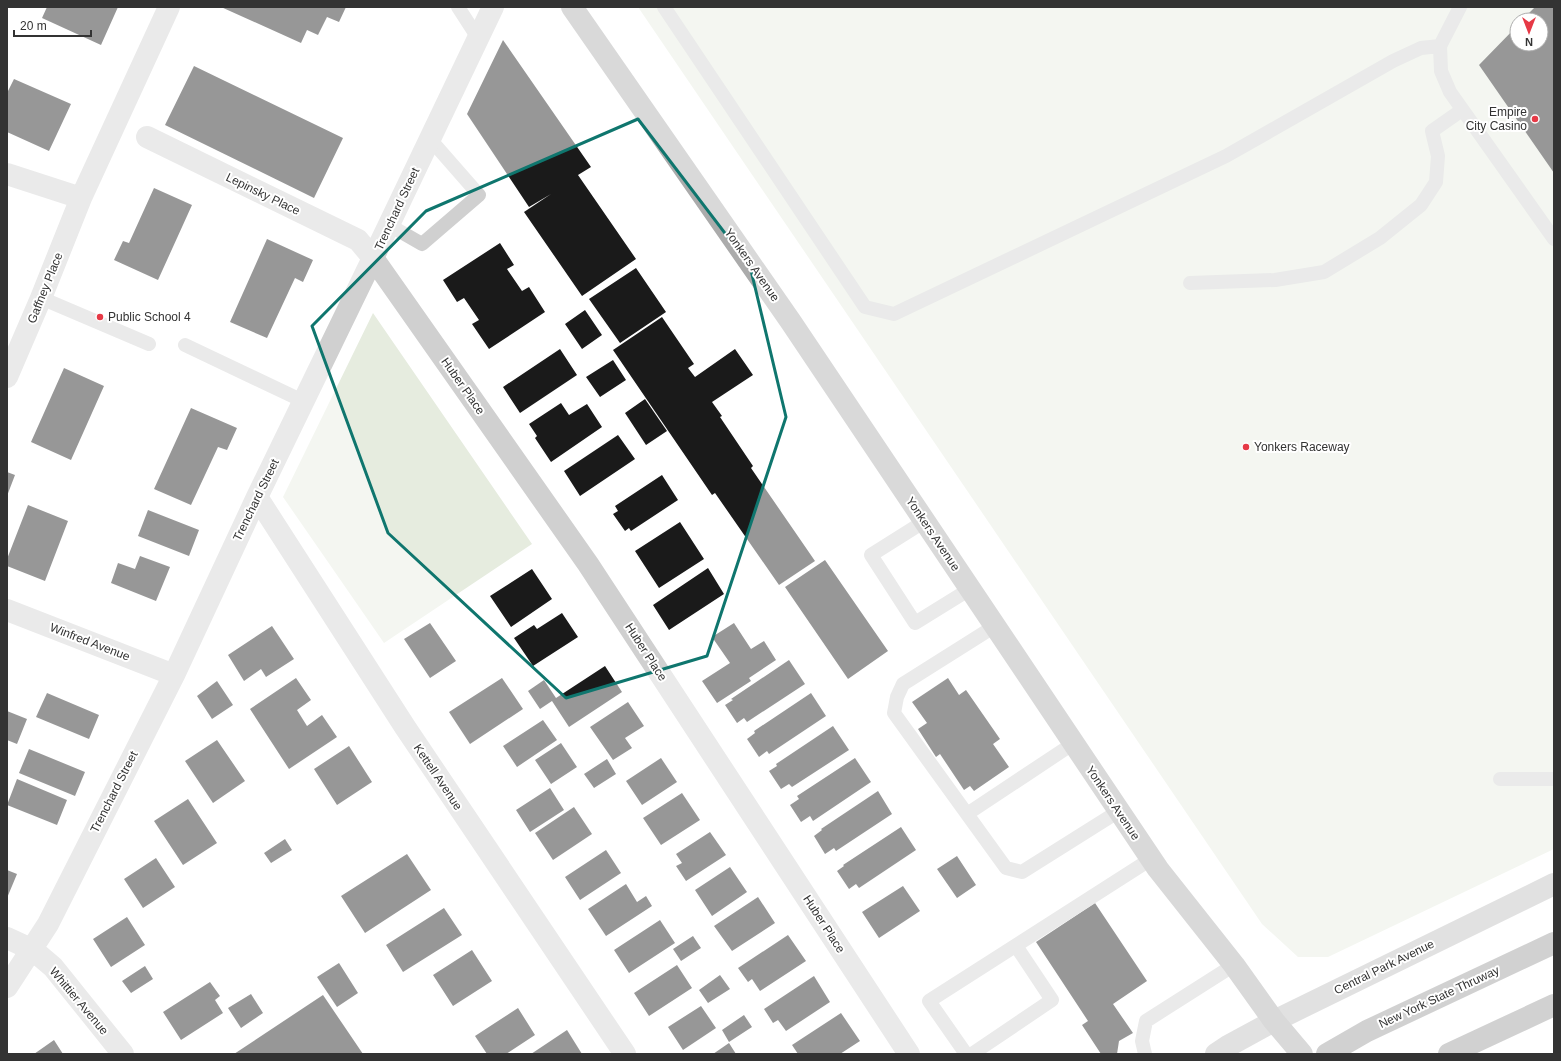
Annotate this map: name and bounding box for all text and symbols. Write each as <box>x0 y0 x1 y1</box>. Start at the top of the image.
scale bar <box>14 12 91 38</box>
north arrow <box>1509 12 1549 52</box>
text: 20 m <box>20 19 47 33</box>
text: N <box>1525 36 1533 48</box>
place label: Empire City Casino <box>1466 105 1527 133</box>
marker: Empire City Casino <box>1530 114 1540 124</box>
street label: Trenchard Street <box>372 165 423 253</box>
street label: Lepinsky Place <box>224 170 303 218</box>
street label: Yonkers Avenue <box>722 226 783 305</box>
street label: Gaffney Place <box>24 250 66 325</box>
place label: Public School 4 <box>108 310 191 324</box>
marker: Public School 4 <box>95 312 105 322</box>
street label: Huber Place <box>438 355 488 417</box>
place label: Yonkers Raceway <box>1254 440 1350 454</box>
marker: Yonkers Raceway <box>1241 442 1251 452</box>
street label: Trenchard Street <box>230 456 282 543</box>
street label: Yonkers Avenue <box>903 494 963 574</box>
street label: Winfred Avenue <box>48 620 132 664</box>
street label: Huber Place <box>622 620 670 684</box>
street label: Kettell Avenue <box>411 741 465 813</box>
street label: Trenchard Street <box>87 748 141 835</box>
street label: Yonkers Avenue <box>1083 763 1143 843</box>
street label: Huber Place <box>800 892 848 956</box>
street label: Central Park Avenue <box>1332 936 1437 997</box>
street label: New York State Thruway <box>1377 963 1501 1031</box>
street label: Whittier Avenue <box>47 964 112 1038</box>

